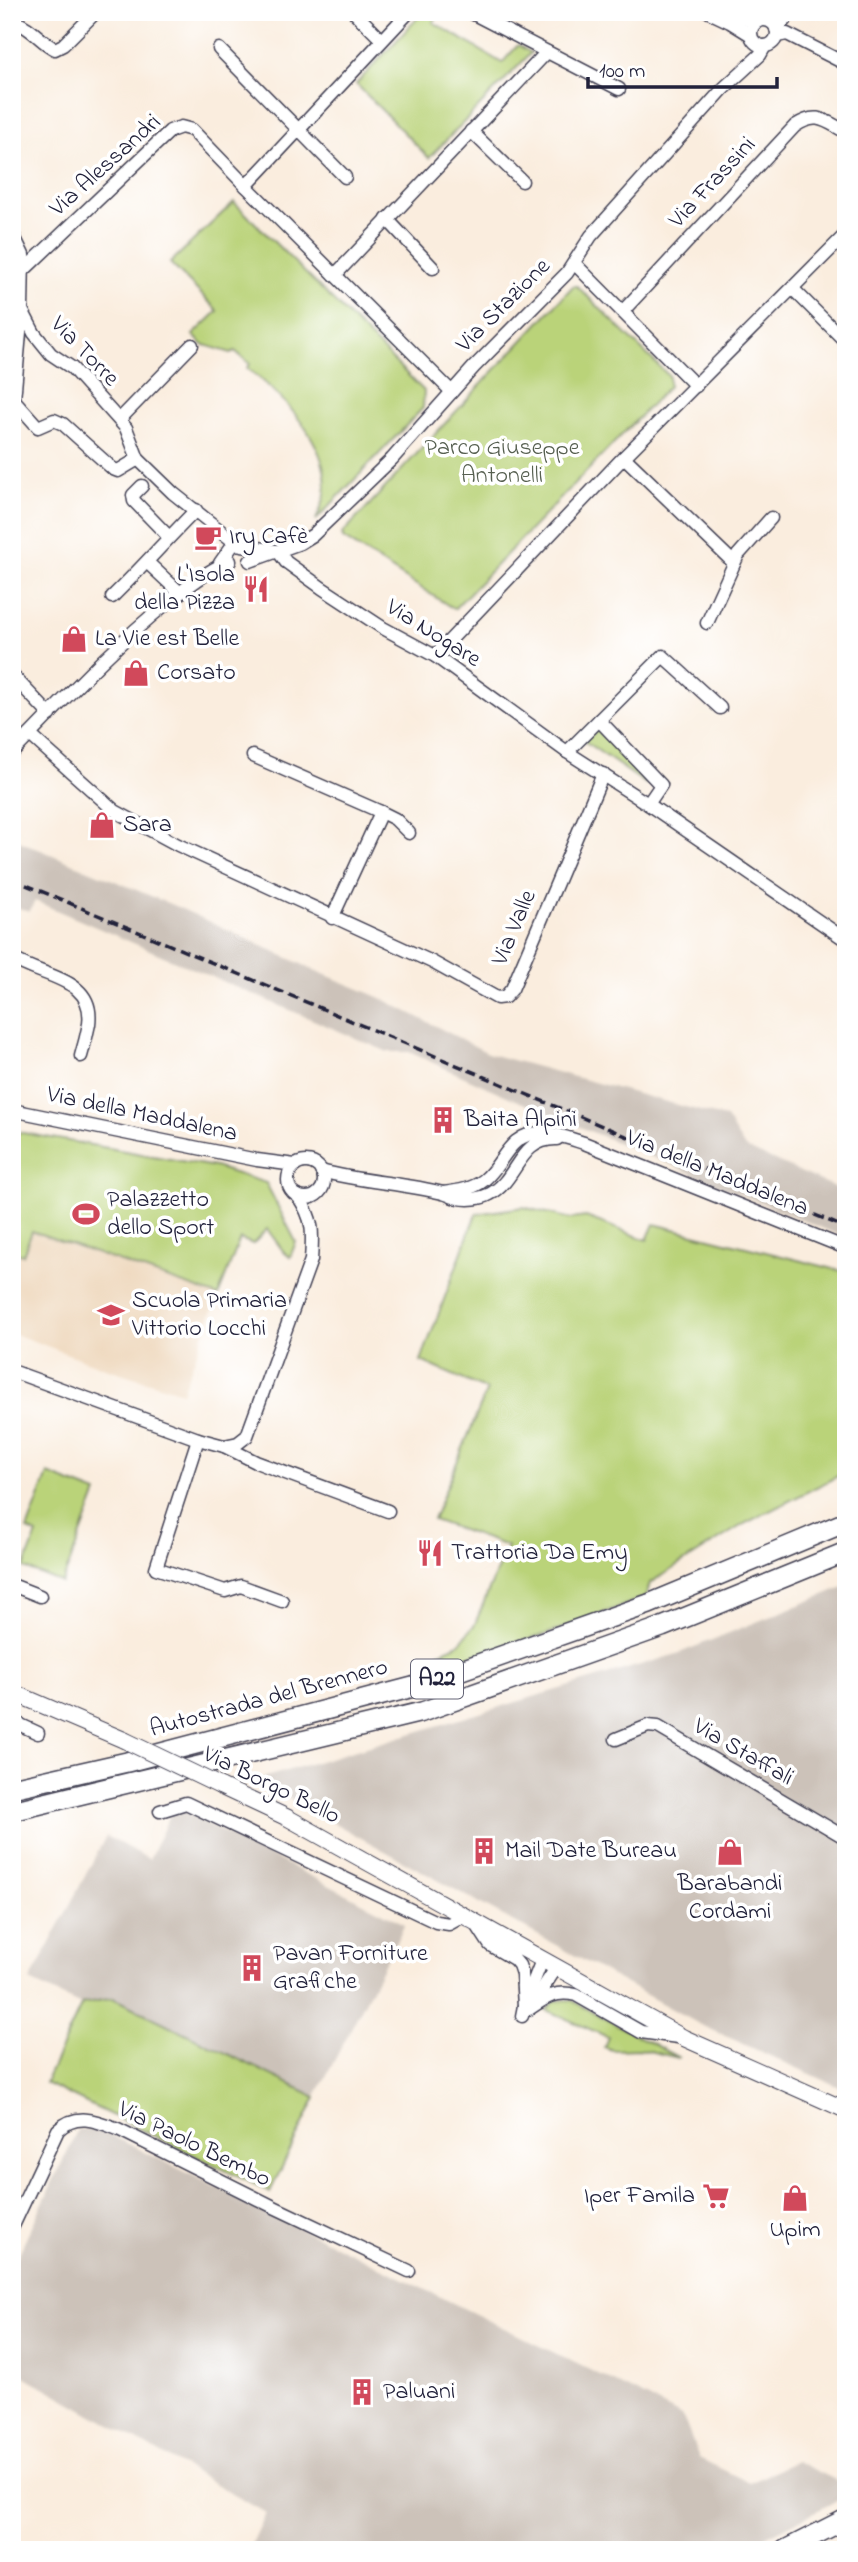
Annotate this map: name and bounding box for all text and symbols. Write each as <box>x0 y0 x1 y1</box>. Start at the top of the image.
scale bar <box>588 46 778 90</box>
text: 100 m <box>599 57 645 87</box>
street label: Via Alessandri <box>42 106 170 226</box>
street label: Via Frassini <box>660 129 765 238</box>
street label: Via Stazione <box>448 250 560 362</box>
street label: Via Torre <box>41 308 127 396</box>
park label: Parco Giuseppe Antonelli <box>425 431 580 494</box>
place label: Iry Cafè <box>229 520 308 556</box>
cafe icon: Iry Cafè <box>193 522 223 552</box>
place label: L'Isola della Pizza <box>134 558 235 621</box>
restaurant icon: L'Isola della Pizza <box>241 574 271 604</box>
street label: Via Nogare <box>378 590 488 677</box>
place label: La Vie est Belle <box>95 622 239 657</box>
shop icon: La Vie est Belle <box>59 624 89 654</box>
place label: Corsato <box>157 656 236 691</box>
shop icon: Corsato <box>121 658 151 688</box>
place label: Sara <box>123 808 172 843</box>
shop icon: Sara <box>87 810 117 840</box>
street label: Via Valle <box>483 885 547 972</box>
street label: Via della Maddalena <box>42 1077 241 1152</box>
place label: Baita Alpini <box>463 1103 577 1138</box>
building icon: Baita Alpini <box>428 1105 458 1135</box>
street label: Via della Maddalena <box>620 1121 814 1227</box>
place label: Palazzetto dello Sport <box>107 1183 214 1246</box>
sports icon: Palazzetto dello Sport <box>71 1199 101 1229</box>
place label: Scuola Primaria Vittorio Locchi <box>131 1284 287 1347</box>
school or university icon: Scuola Primaria Vittorio Locchi <box>96 1300 126 1330</box>
place label: Trattoria Da Emy <box>451 1536 628 1572</box>
restaurant icon: Trattoria Da Emy <box>415 1538 445 1568</box>
street label: Autostrada del Brennero <box>146 1650 392 1748</box>
road number: A22 <box>411 1660 463 1698</box>
street label: Via Staffali <box>685 1710 800 1796</box>
street label: Via Borgo Bello <box>196 1737 345 1834</box>
place label: Mail Date Bureau <box>505 1834 677 1869</box>
building icon: Mail Date Bureau <box>469 1836 499 1866</box>
shop icon: Barabandi Cordami <box>715 1837 745 1867</box>
place label: Barabandi Cordami <box>677 1867 782 1930</box>
place label: Pavan Forniture Grafiche <box>273 1937 428 2000</box>
building icon: Pavan Forniture Grafiche <box>237 1953 267 1983</box>
street label: Via Paolo Bembo <box>111 2092 276 2197</box>
place label: Iper Famila <box>584 2179 695 2214</box>
supermarket icon: Iper Famila <box>701 2181 731 2211</box>
shop icon: Upim <box>780 2183 810 2213</box>
place label: Upim <box>769 2213 821 2248</box>
place label: Paluani <box>383 2375 455 2410</box>
building icon: Paluani <box>347 2377 377 2407</box>

